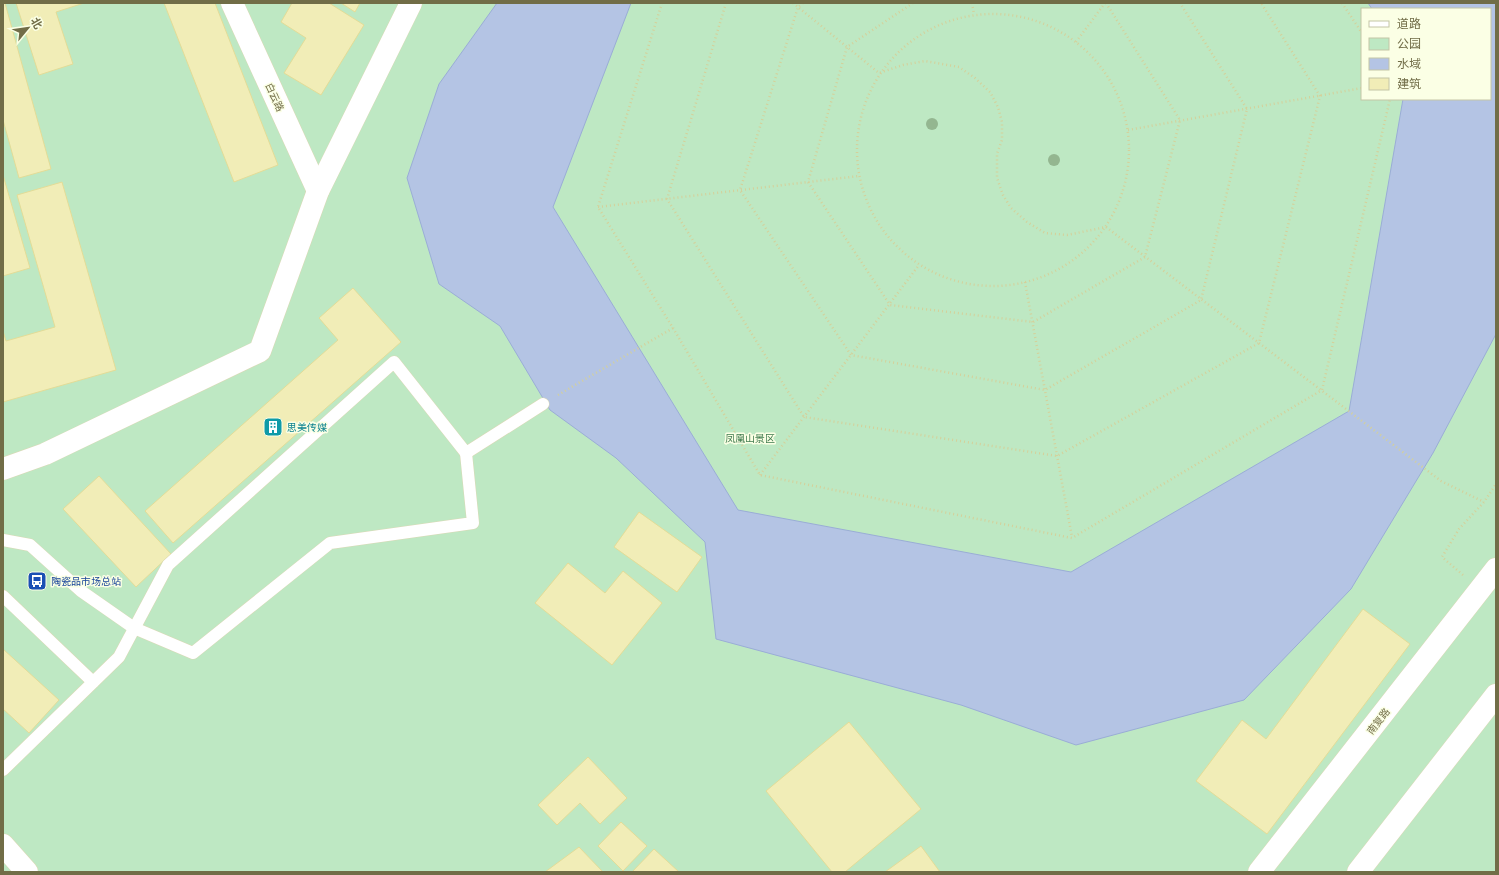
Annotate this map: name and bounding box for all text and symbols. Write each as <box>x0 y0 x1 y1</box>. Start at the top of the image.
north arrow <box>8 8 48 48</box>
legend <box>1361 8 1491 100</box>
text: 北 <box>28 15 45 31</box>
text: 道路 <box>1397 17 1421 31</box>
text: 公园 <box>1397 37 1421 51</box>
text: 水域 <box>1397 57 1421 71</box>
text: 建筑 <box>1397 77 1421 91</box>
street label: 白云路 <box>263 81 286 113</box>
building icon: 思美传媒 <box>262 416 284 438</box>
place label: 思美传媒 <box>287 422 327 433</box>
park label: 凤凰山景区 <box>725 433 775 444</box>
bus stop icon: 陶瓷品市场总站 <box>26 570 48 592</box>
place label: 陶瓷品市场总站 <box>51 576 121 587</box>
street label: 南复路 <box>1365 706 1392 737</box>

